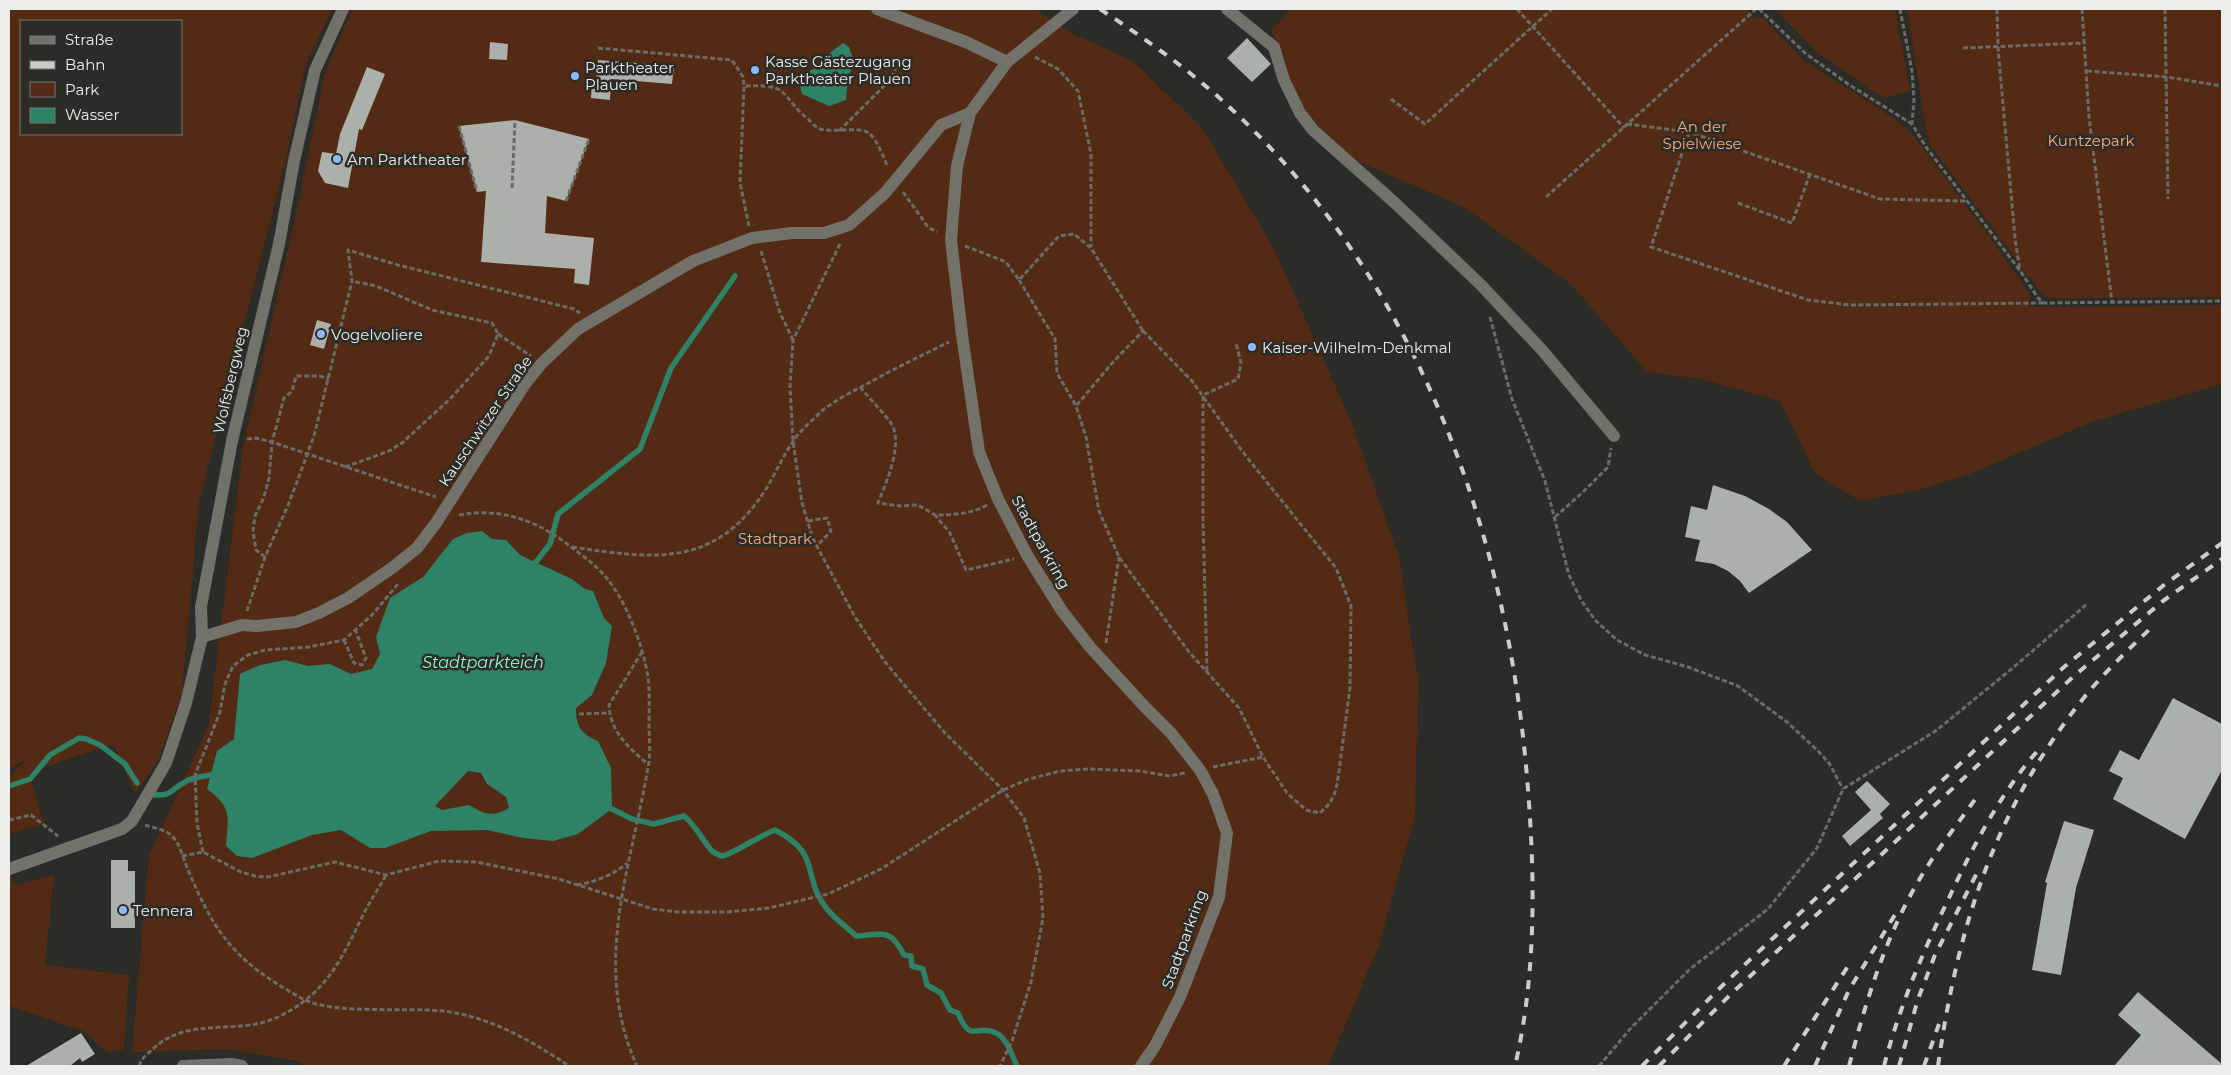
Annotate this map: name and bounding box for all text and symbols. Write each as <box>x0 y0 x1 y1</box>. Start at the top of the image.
legend <box>20 20 182 135</box>
text: Straße <box>65 30 114 49</box>
place label: Kasse Gästezugang Parktheater Plauen <box>765 52 912 88</box>
text: Bahn <box>65 55 105 74</box>
place label: Parktheater Plauen <box>585 58 674 94</box>
marker: Kasse Gästezugang Parktheater Plauen <box>749 64 761 76</box>
marker: Parktheater Plauen <box>569 70 581 82</box>
text: Park <box>65 80 99 99</box>
text: Wasser <box>65 105 119 124</box>
park label: An der Spielwiese <box>1662 117 1742 153</box>
park label: Kuntzepark <box>2047 131 2135 150</box>
place label: Am Parktheater <box>347 150 467 169</box>
marker: Am Parktheater <box>331 153 343 165</box>
street label: Wolfsbergweg <box>208 325 252 435</box>
place label: Vogelvoliere <box>331 325 423 344</box>
marker: Vogelvoliere <box>315 328 327 340</box>
place label: Kaiser-Wilhelm-Denkmal <box>1262 338 1452 357</box>
marker: Kaiser-Wilhelm-Denkmal <box>1246 341 1258 353</box>
street label: Kauschwitzer Straße <box>434 352 536 490</box>
street label: Stadtparkring <box>1007 492 1075 592</box>
park label: Stadtpark <box>738 529 812 548</box>
water label: Stadtparkteich <box>422 653 544 672</box>
street label: Stadtparkring <box>1157 887 1211 991</box>
place label: Tennera <box>133 901 193 920</box>
marker: Tennera <box>117 904 129 916</box>

